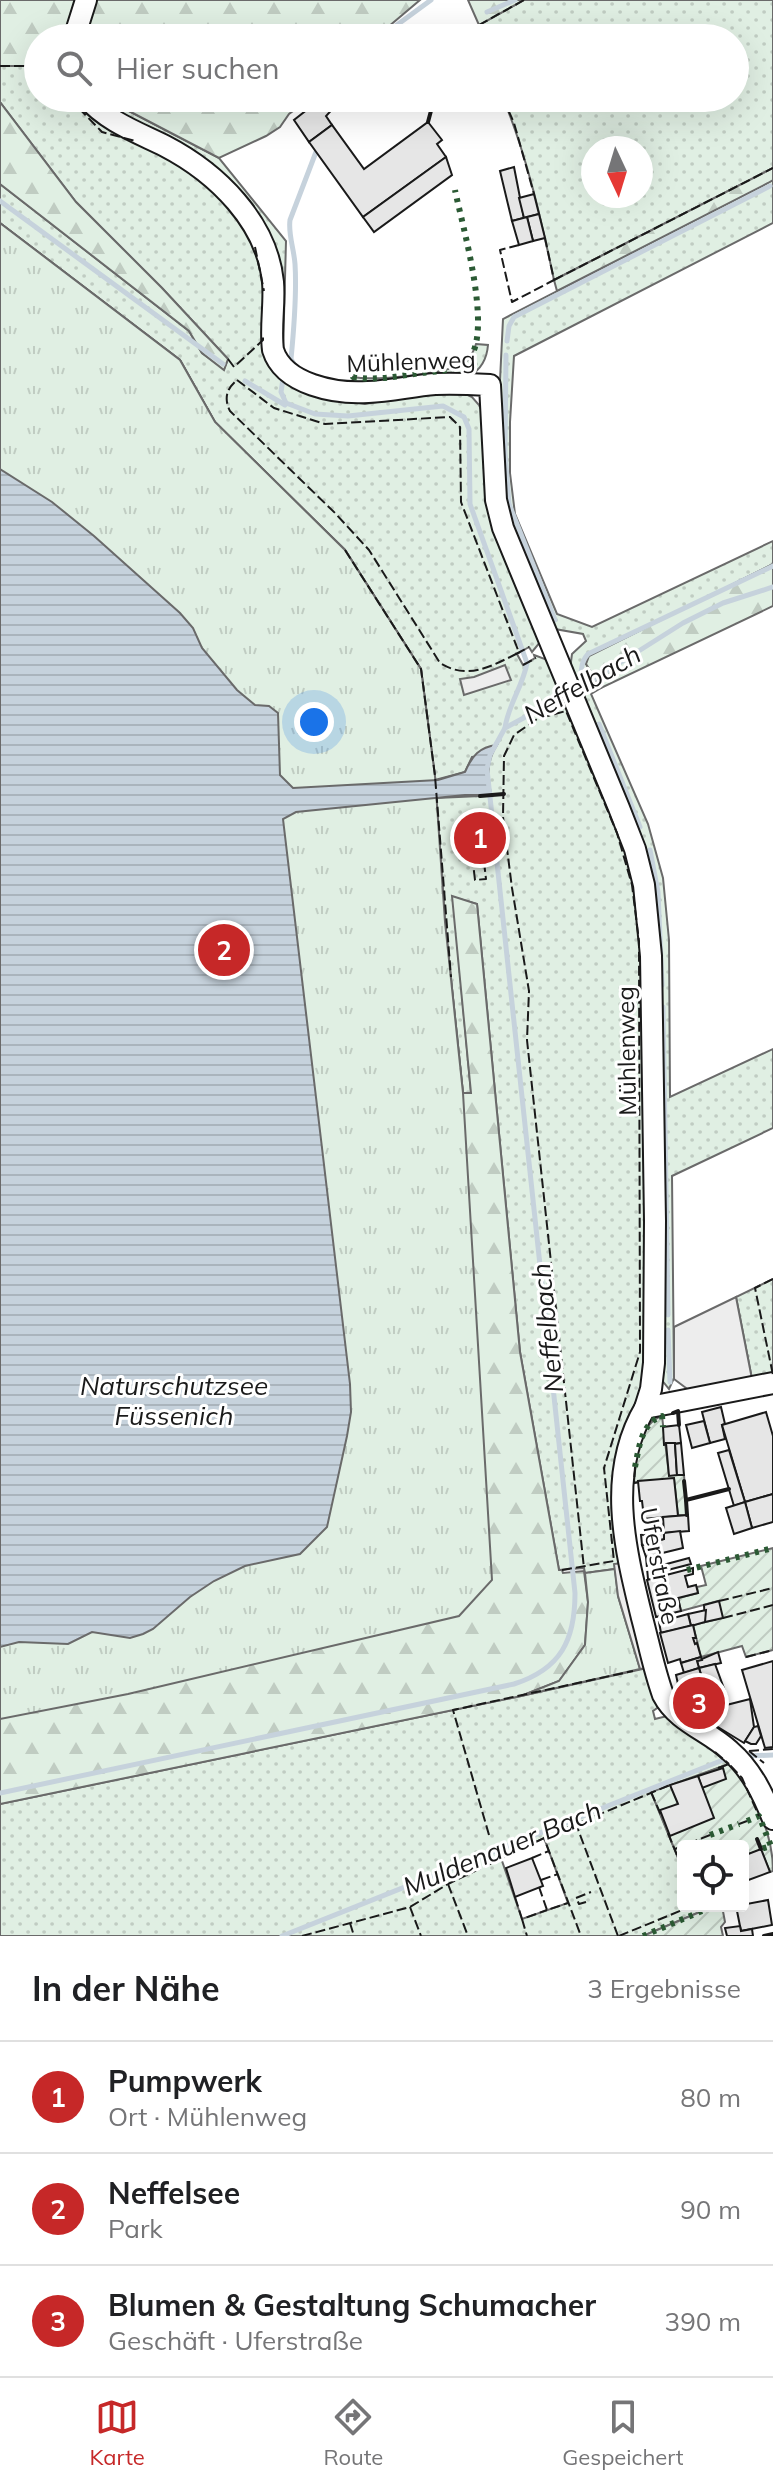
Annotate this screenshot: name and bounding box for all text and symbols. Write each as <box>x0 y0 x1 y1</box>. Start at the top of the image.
search box <box>24 24 749 112</box>
icon: search <box>52 46 96 90</box>
text: Hier suchen <box>116 49 280 87</box>
north arrow <box>581 136 653 208</box>
street label: Mühlenweg <box>346 344 476 378</box>
water label: Neffelbach <box>517 637 647 731</box>
your location <box>294 702 334 742</box>
pin: 1 <box>454 808 506 868</box>
pin: 2 <box>198 920 250 980</box>
street label: Mühlenweg <box>610 986 642 1116</box>
water label: Neffelbach <box>524 1262 570 1394</box>
water label: Naturschutzsee Füssenich <box>80 1369 268 1432</box>
street label: Uferstraße <box>634 1505 686 1627</box>
pin: 3 <box>673 1673 725 1733</box>
water label: Muldenauer Bach <box>398 1793 606 1903</box>
map controls <box>677 1840 749 1912</box>
button: locate <box>677 1840 749 1912</box>
text: In der Nähe <box>32 1967 220 2010</box>
text: 3 Ergebnisse <box>587 1972 741 2005</box>
text: Pumpwerk <box>108 2062 262 2100</box>
text: 1 <box>50 2081 66 2114</box>
text: 80 m <box>680 2081 741 2114</box>
text: Ort · Mühlenweg <box>108 2100 307 2133</box>
text: Neffelsee <box>108 2174 240 2212</box>
text: 2 <box>50 2193 66 2226</box>
text: 90 m <box>680 2193 741 2226</box>
text: Park <box>108 2212 163 2245</box>
text: Blumen & Gestaltung Schumacher <box>108 2286 596 2324</box>
text: 3 <box>50 2305 66 2338</box>
text: 390 m <box>665 2305 741 2338</box>
text: Geschäft · Uferstraße <box>108 2324 363 2357</box>
tab: Karte <box>89 2395 145 2471</box>
tab: Route <box>324 2395 383 2471</box>
tab: Gespeichert <box>562 2395 684 2471</box>

